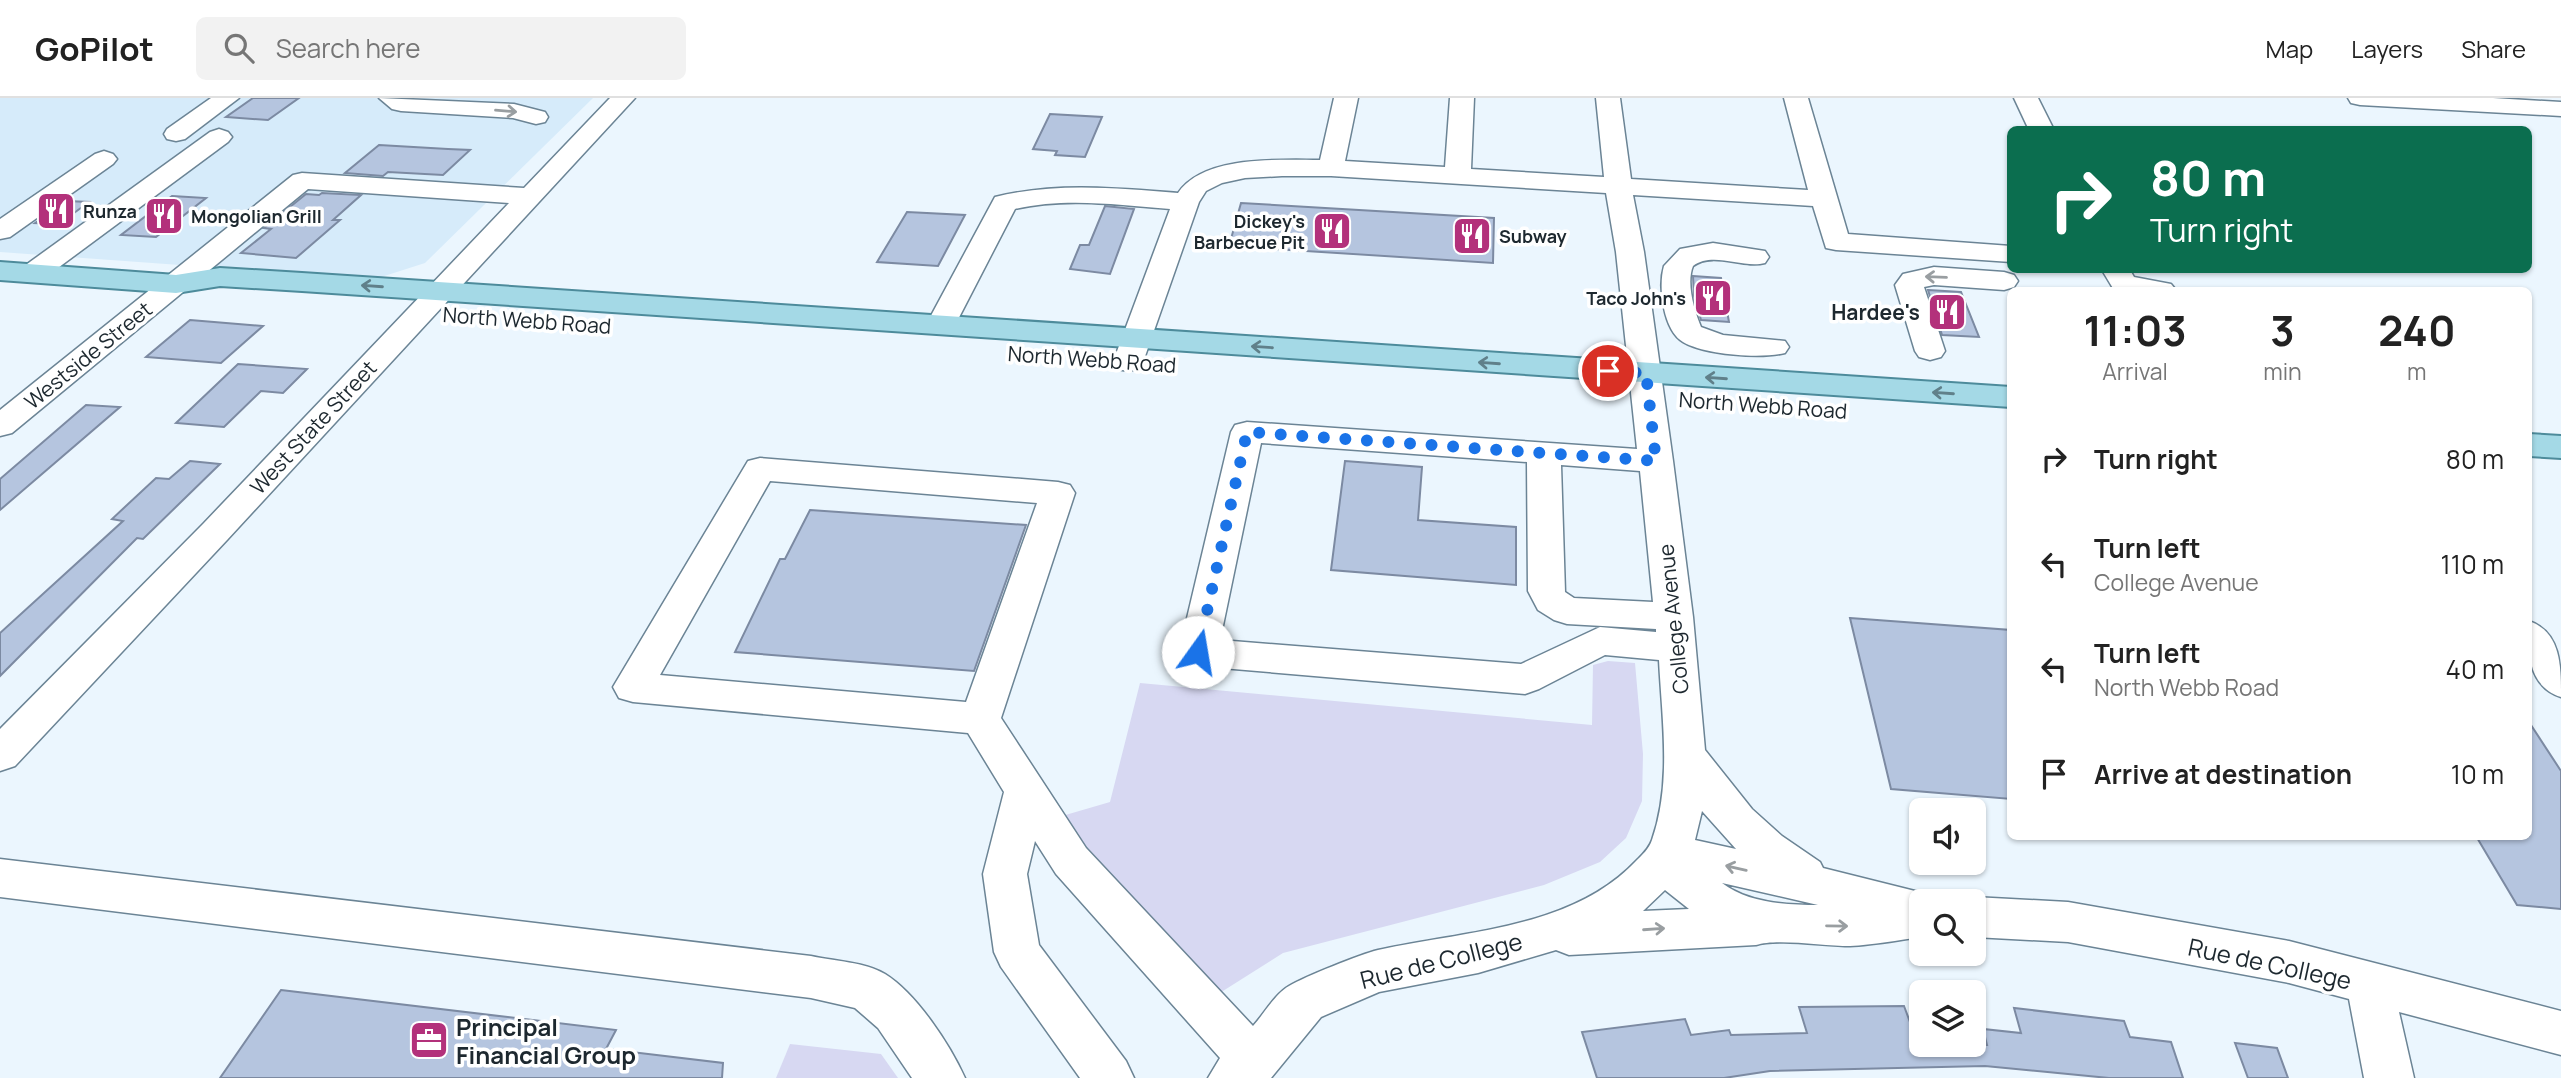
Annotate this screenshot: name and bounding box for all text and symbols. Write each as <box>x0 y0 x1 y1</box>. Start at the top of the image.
search box <box>196 17 686 80</box>
text: GoPilot <box>35 26 154 71</box>
icon: search <box>220 29 258 67</box>
text: Search here <box>276 30 420 66</box>
text: Map <box>2266 32 2313 65</box>
text: Layers <box>2351 32 2423 65</box>
text: Share <box>2461 32 2526 65</box>
one-way arrow <box>494 105 517 118</box>
text: 80 m <box>2150 144 2266 211</box>
icon: right <box>2035 154 2126 245</box>
restaurant icon: Runza <box>35 190 77 232</box>
restaurant icon: Mongolian Grill <box>143 195 185 237</box>
place label: Runza <box>83 199 137 223</box>
place label: Mongolian Grill <box>191 204 322 228</box>
text: Turn right <box>2150 208 2293 252</box>
place label: Dickey's Barbecue Pit <box>1194 209 1305 254</box>
restaurant icon: Dickey's Barbecue Pit <box>1311 210 1353 252</box>
restaurant icon: Subway <box>1451 215 1493 257</box>
place label: Subway <box>1499 224 1567 248</box>
one-way arrow <box>1924 270 1947 283</box>
restaurant icon: Taco John's <box>1692 277 1734 319</box>
one-way arrow <box>361 279 384 292</box>
place label: Taco John's <box>1586 286 1686 310</box>
restaurant icon: Hardee's <box>1926 291 1968 333</box>
street label: Westside Street <box>18 295 158 415</box>
place label: Hardee's <box>1831 298 1920 326</box>
street label: North Webb Road <box>442 300 612 340</box>
text: 11:03 <box>2083 301 2187 359</box>
text: 3 <box>2270 301 2295 359</box>
text: 240 <box>2378 301 2456 359</box>
street label: North Webb Road <box>1007 339 1177 379</box>
one-way arrow <box>1251 340 1273 353</box>
pin <box>1578 341 1638 401</box>
icon: arrive <box>1589 352 1627 390</box>
street label: West State Street <box>244 354 382 500</box>
text: Arrival <box>2102 355 2168 387</box>
text: min <box>2263 355 2302 387</box>
text: m <box>2407 355 2427 387</box>
one-way arrow <box>1477 356 1500 369</box>
one-way arrow <box>1705 371 1727 384</box>
street label: North Webb Road <box>1678 385 1848 425</box>
one-way arrow <box>1932 386 1954 399</box>
icon: right <box>2035 440 2073 478</box>
text: Turn right <box>2094 441 2218 477</box>
text: 80 m <box>2446 441 2504 477</box>
text: Turn left <box>2094 530 2201 566</box>
street label: College Avenue <box>1651 543 1695 695</box>
icon: left <box>2035 545 2073 583</box>
text: 110 m <box>2441 546 2504 582</box>
text: College Avenue <box>2094 566 2259 598</box>
position arrow <box>1161 615 1235 689</box>
text: Turn left <box>2094 635 2201 671</box>
icon: left <box>2035 650 2073 688</box>
text: 40 m <box>2446 651 2504 687</box>
text: North Webb Road <box>2094 671 2279 703</box>
icon: arrive <box>2035 755 2073 793</box>
text: Arrive at destination <box>2094 756 2352 792</box>
text: 10 m <box>2451 756 2504 792</box>
map controls <box>1909 798 1986 1057</box>
button: sound <box>1909 798 1986 875</box>
one-way arrow <box>1725 861 1748 874</box>
button: search <box>1909 889 1986 966</box>
one-way arrow <box>1825 919 1848 933</box>
one-way arrow <box>1642 923 1665 936</box>
street label: Rue de College <box>1356 924 1526 996</box>
street label: Rue de College <box>2185 930 2355 996</box>
button: layers <box>1909 980 1986 1057</box>
place label: Principal Financial Group <box>456 1010 636 1071</box>
office icon: Principal Financial Group <box>408 1019 450 1061</box>

